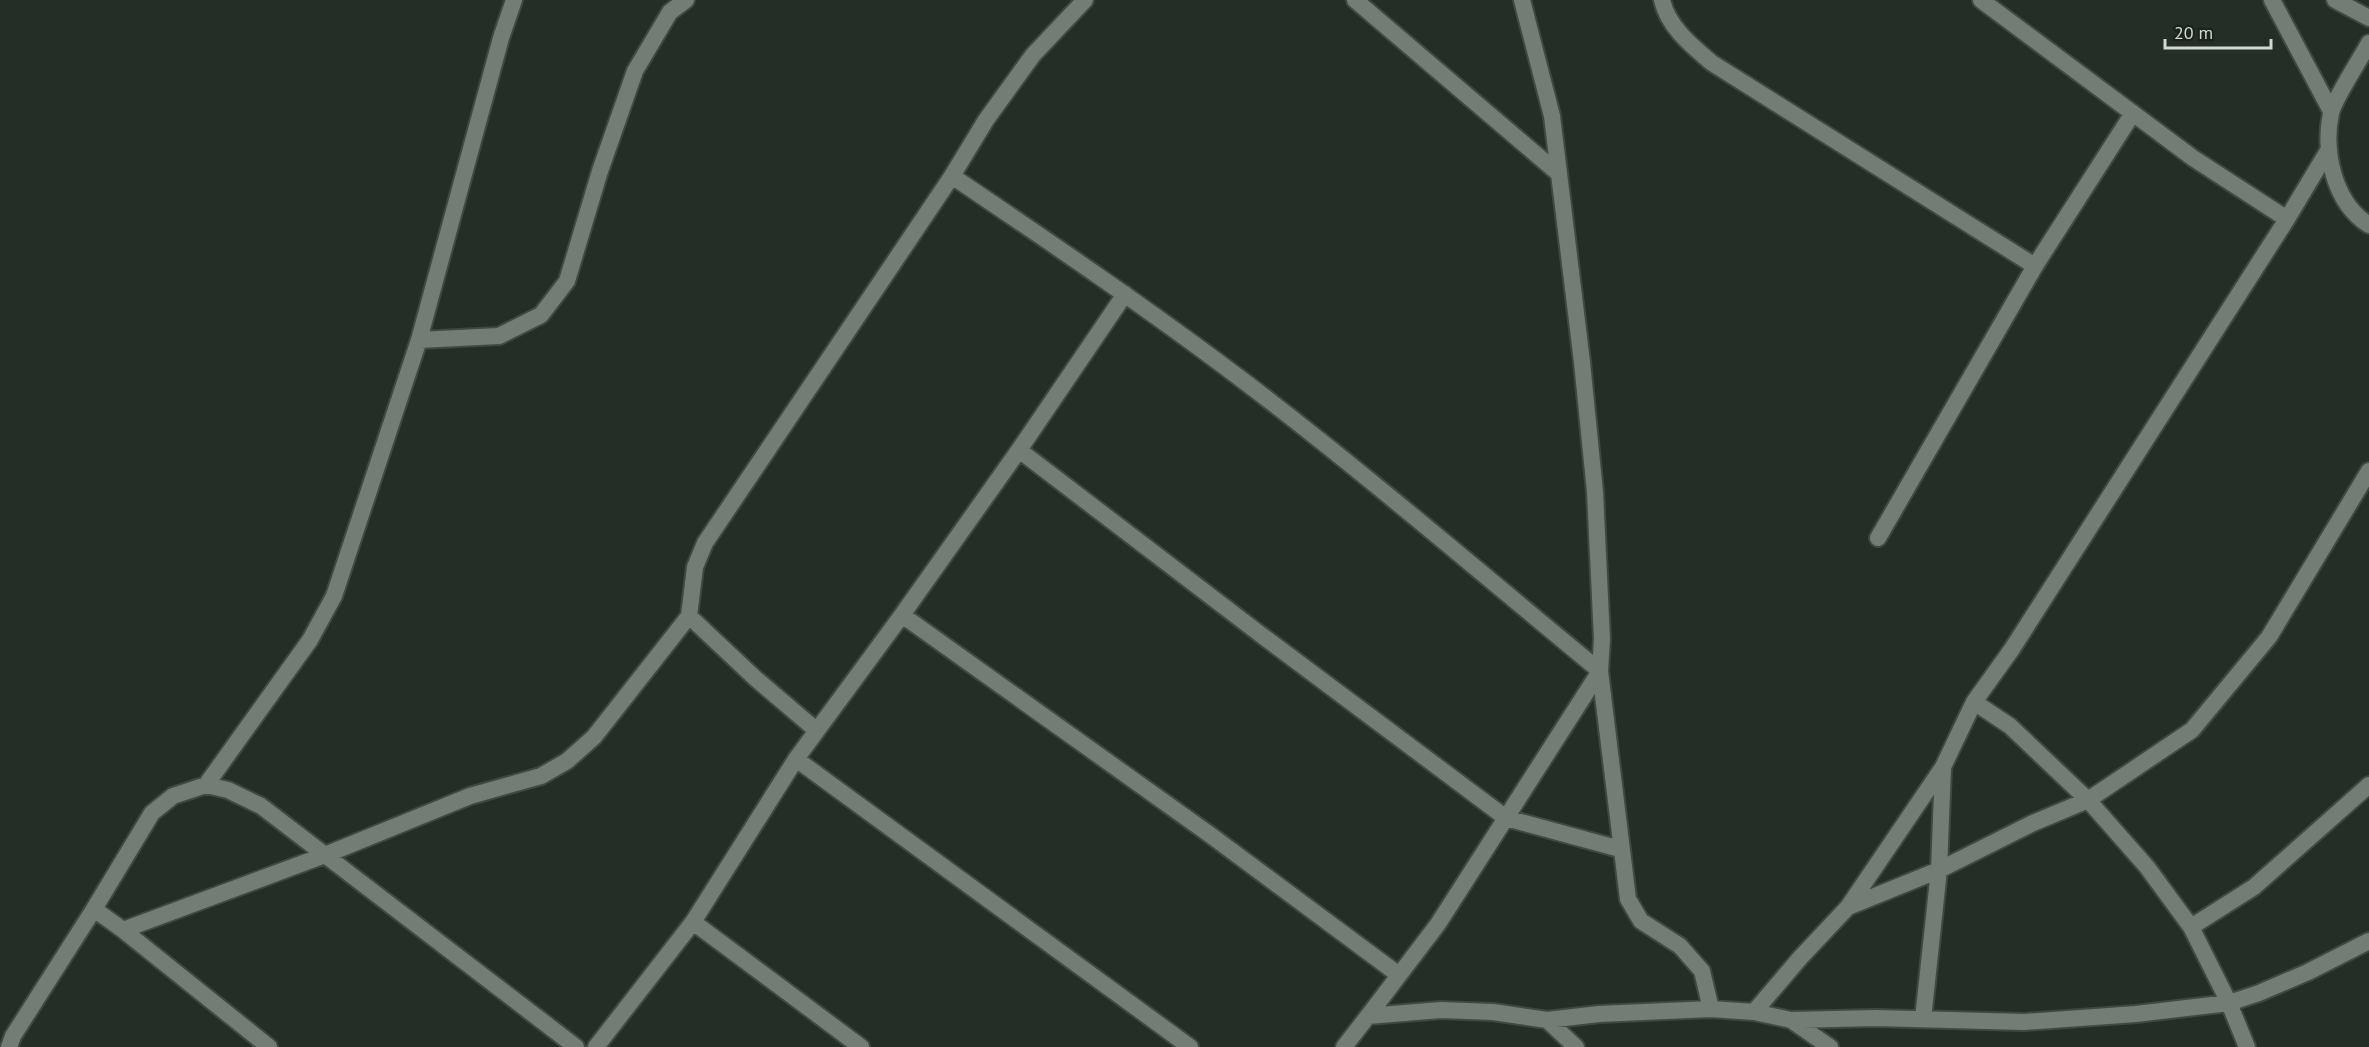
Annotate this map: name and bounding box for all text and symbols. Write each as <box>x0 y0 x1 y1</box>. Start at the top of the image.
scale bar <box>2165 12 2272 50</box>
text: 20 m <box>2174 21 2213 44</box>

